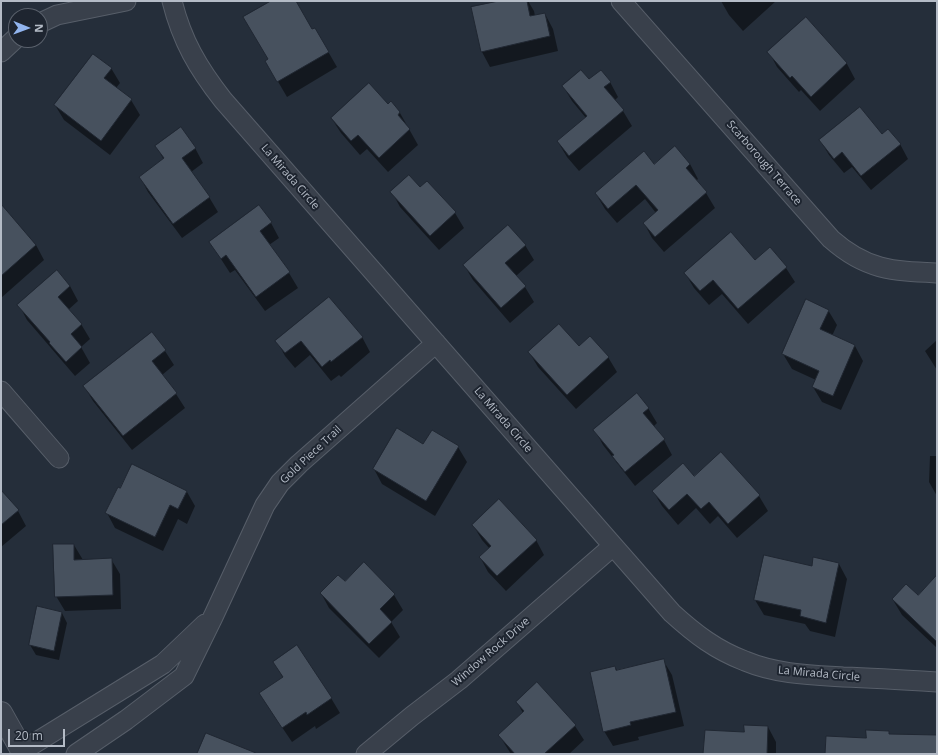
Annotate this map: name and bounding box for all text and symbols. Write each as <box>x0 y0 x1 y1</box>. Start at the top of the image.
north arrow <box>8 8 48 48</box>
text: N <box>32 24 47 33</box>
street label: Scarborough Terrace <box>724 118 804 208</box>
street label: La Mirada Circle <box>258 142 322 212</box>
street label: La Mirada Circle <box>471 385 535 455</box>
street label: Gold Piece Trail <box>278 423 344 487</box>
street label: Window Rock Drive <box>449 615 533 689</box>
street label: La Mirada Circle <box>778 664 860 684</box>
scale bar <box>10 721 67 747</box>
text: 20 m <box>15 727 43 744</box>

